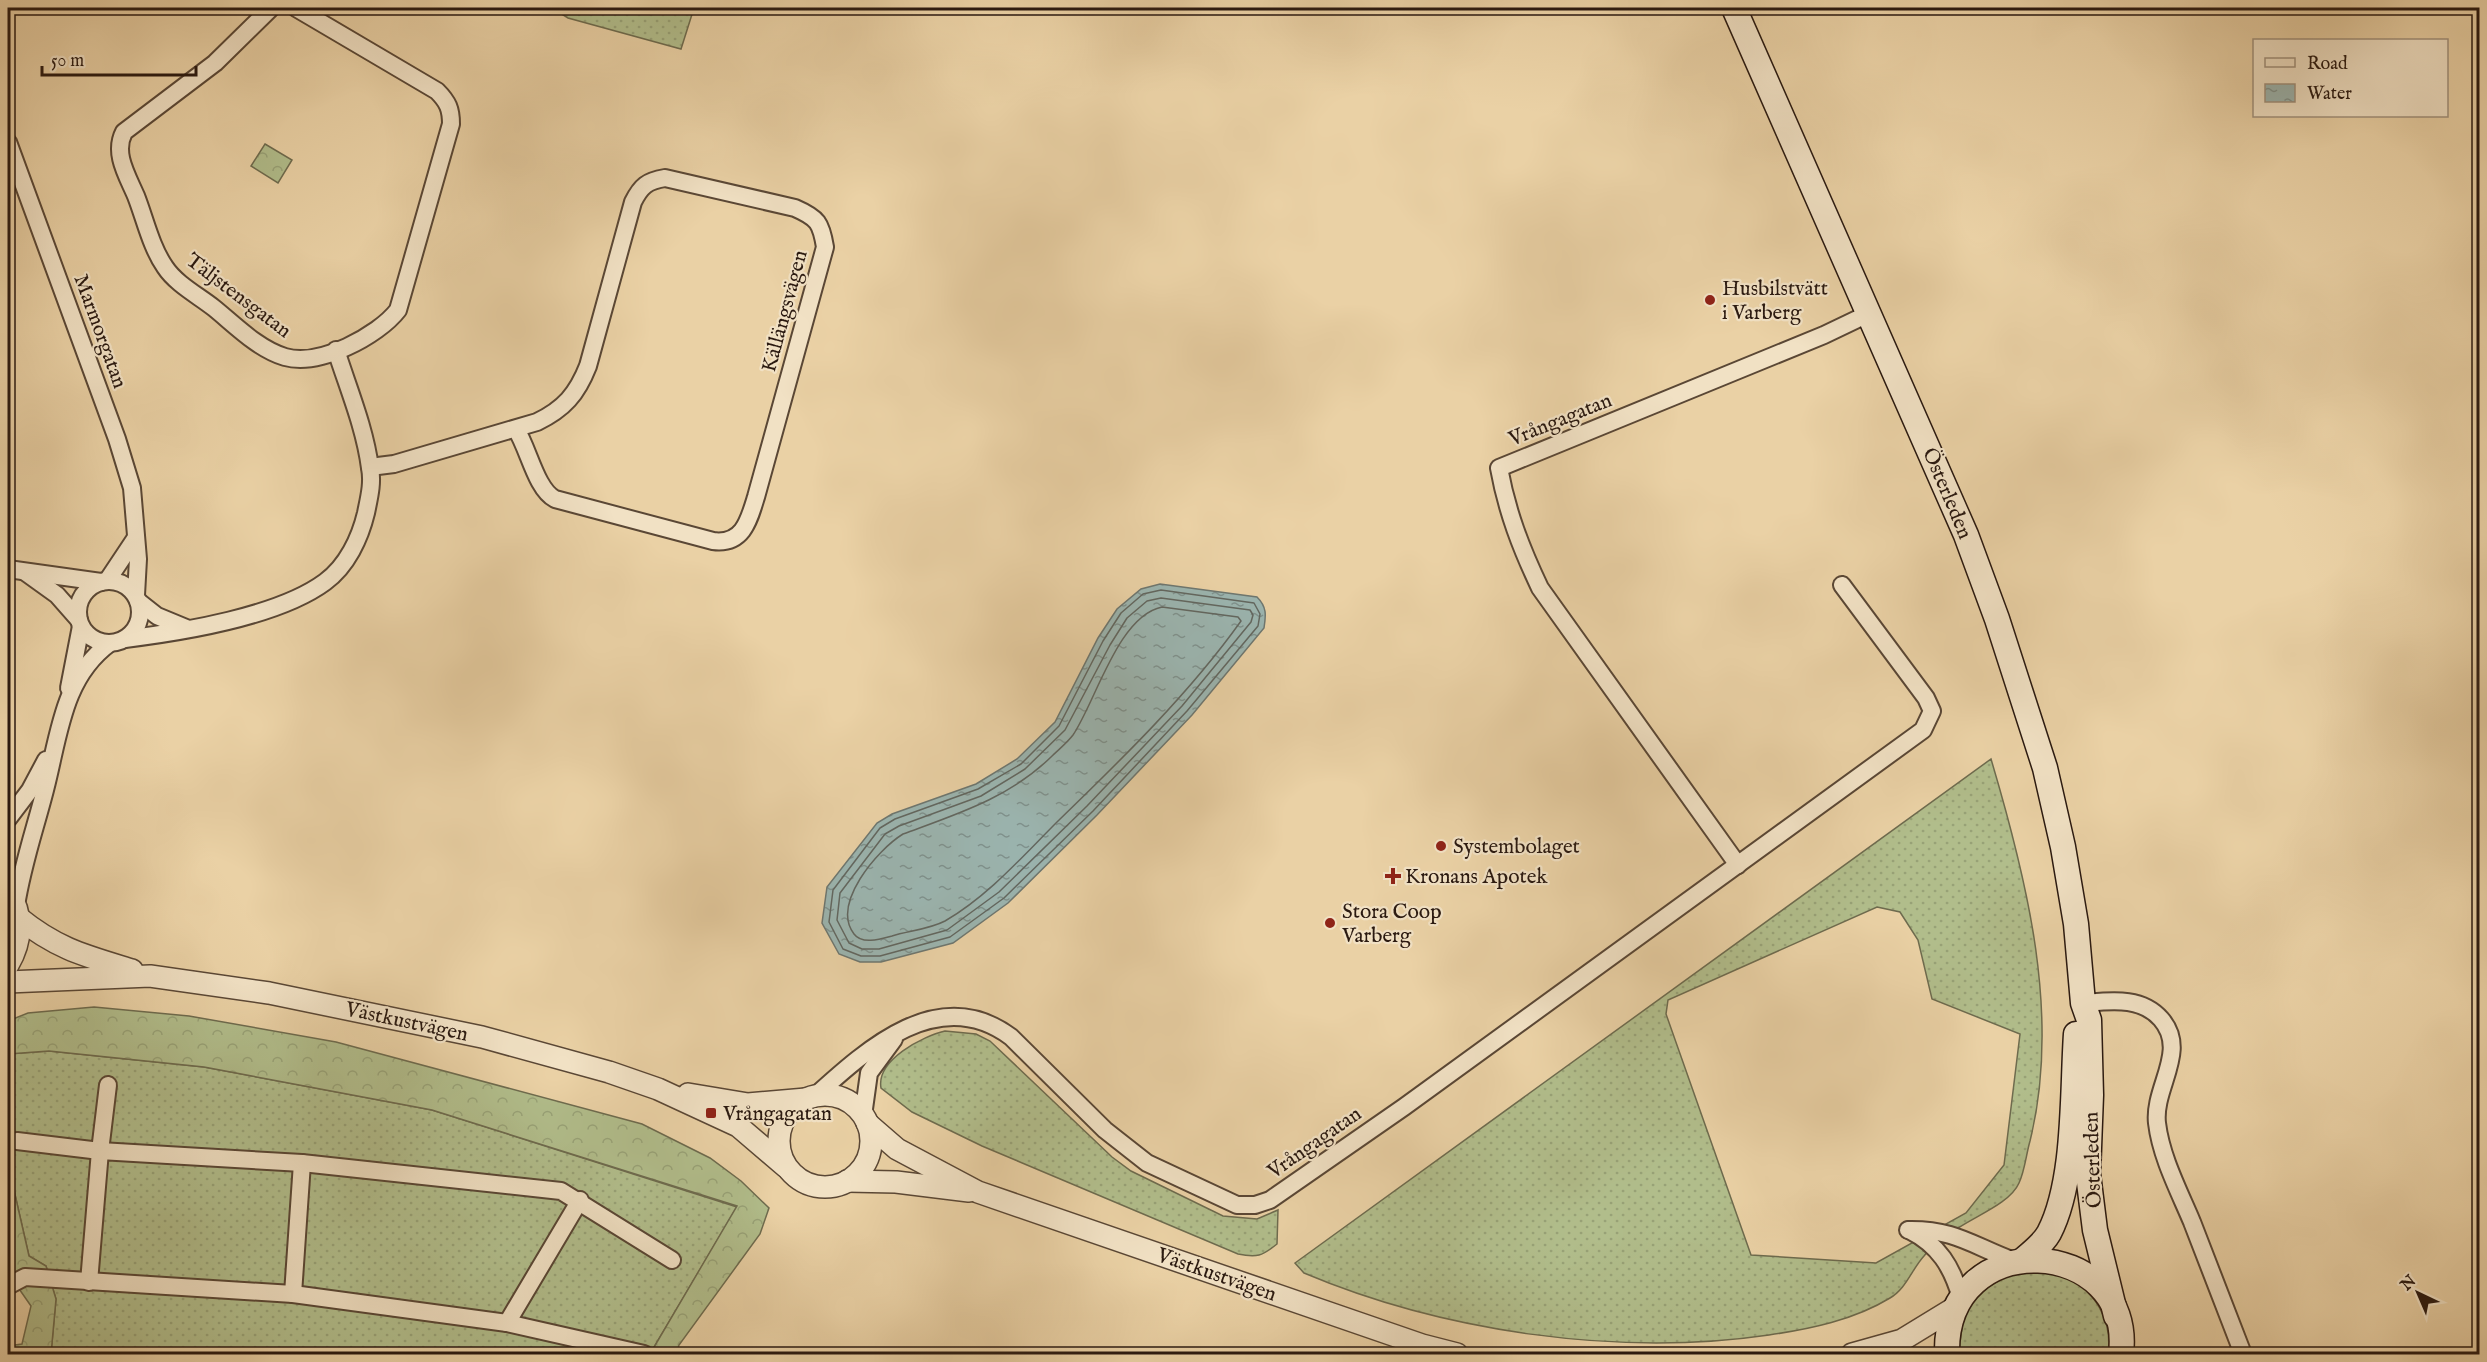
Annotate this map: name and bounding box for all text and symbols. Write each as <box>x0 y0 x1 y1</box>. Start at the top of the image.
scale bar <box>42 39 196 77</box>
legend <box>2253 39 2448 117</box>
text: 50 m <box>51 50 84 73</box>
text: Road <box>2307 53 2348 76</box>
text: Water <box>2307 83 2352 106</box>
street label: Källängsvägen <box>756 247 815 375</box>
street label: Täljstensgatan <box>180 248 296 345</box>
street label: Marmorgatan <box>66 271 133 392</box>
place label: Husbilstvätt i Varberg <box>1722 276 1828 327</box>
marker: Husbilstvätt i Varberg <box>1703 293 1717 307</box>
street label: Vrångagatan <box>1504 387 1616 454</box>
street label: Österleden <box>1915 444 1978 543</box>
place label: Systembolaget <box>1453 834 1580 861</box>
marker: Systembolaget <box>1434 839 1448 853</box>
place label: Kronans Apotek <box>1405 864 1548 891</box>
marker: Kronans Apotek <box>1386 869 1400 883</box>
place label: Stora Coop Varberg <box>1341 899 1442 950</box>
marker: Stora Coop Varberg <box>1323 916 1337 930</box>
street label: Västkustvägen <box>342 996 470 1049</box>
place label: Vrångagatan <box>722 1101 832 1128</box>
street label: Vrångagatan <box>1262 1101 1367 1186</box>
marker: Vrångagatan <box>704 1106 718 1120</box>
street label: Österleden <box>2078 1111 2109 1209</box>
street label: Västkustvägen <box>1152 1242 1280 1308</box>
north arrow <box>2388 1263 2448 1323</box>
text: N <box>2396 1272 2421 1296</box>

